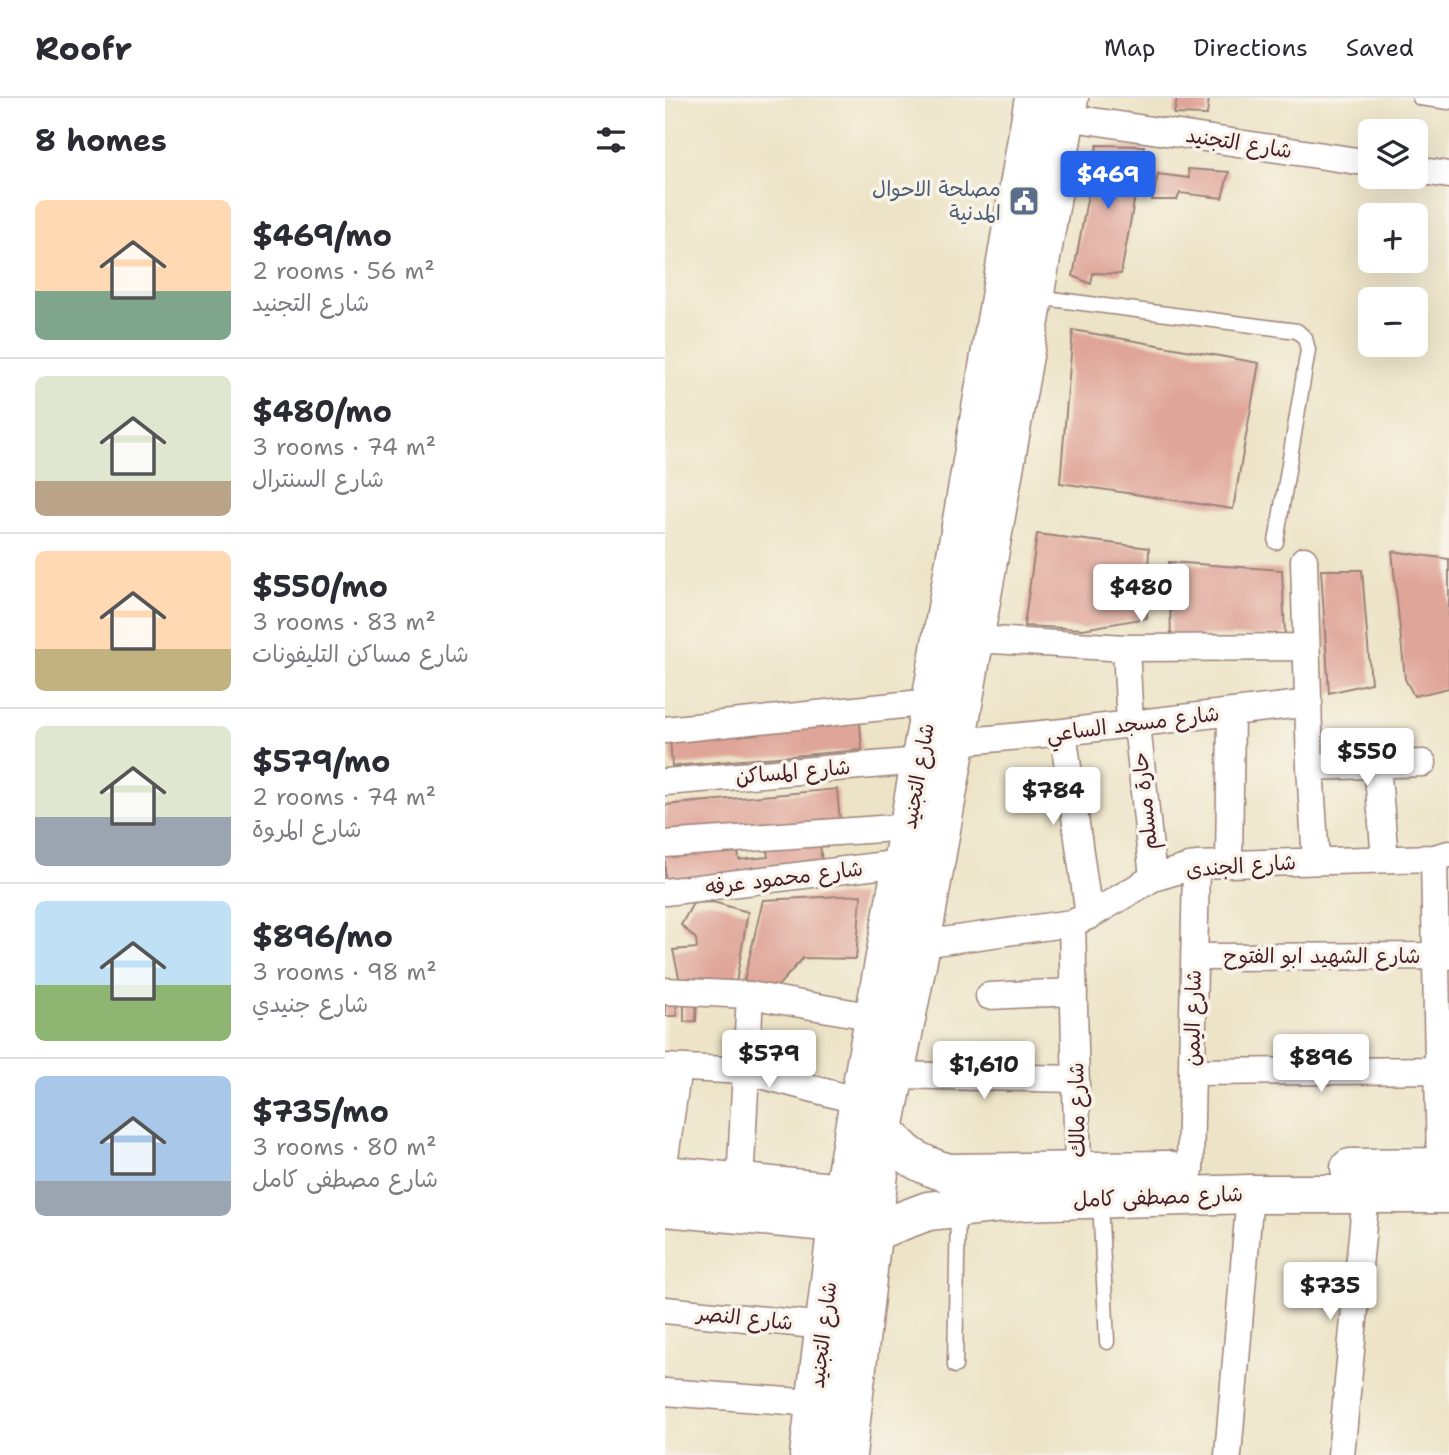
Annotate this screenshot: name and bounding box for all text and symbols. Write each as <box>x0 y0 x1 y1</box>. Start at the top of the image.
text: Roofr <box>35 26 132 71</box>
text: Map <box>1104 32 1155 64</box>
text: Directions <box>1193 32 1308 64</box>
text: Saved <box>1346 32 1414 64</box>
map controls <box>1358 119 1428 357</box>
button: layers <box>1358 119 1428 189</box>
text: 8 homes <box>35 120 167 161</box>
icon: filters <box>592 121 630 159</box>
street label: شارع التجنيد <box>1184 121 1294 166</box>
pin: $469 <box>1067 152 1149 211</box>
text: $469 <box>1077 159 1139 189</box>
place label: مصلحة الاحوال المدنية <box>872 175 1001 227</box>
public building icon: مصلحة الاحوال المدنية <box>1007 184 1041 218</box>
button: + <box>1358 203 1428 273</box>
text: $469/mo <box>252 215 392 256</box>
icon: home <box>91 228 175 312</box>
text: 2 rooms · 56 m² <box>252 256 435 286</box>
button: − <box>1358 287 1428 357</box>
text: شارع التجنيد <box>252 288 369 318</box>
text: $480/mo <box>252 391 392 432</box>
icon: home <box>91 404 175 488</box>
text: 3 rooms · 74 m² <box>252 432 436 462</box>
text: شارع السنترال <box>252 464 384 494</box>
pin: $480 <box>1100 564 1182 624</box>
text: $550/mo <box>252 566 388 607</box>
text: $480 <box>1109 572 1173 602</box>
icon: home <box>91 579 175 663</box>
text: 3 rooms · 83 m² <box>252 607 436 637</box>
text: شارع مساكن التليفونات <box>252 639 469 669</box>
street label: شارع مسجد الساعي <box>1045 700 1222 753</box>
street label: شارع التجنيد <box>895 721 942 831</box>
pin: $550 <box>1326 728 1408 788</box>
text: $550 <box>1337 736 1397 766</box>
text: $579/mo <box>252 741 391 782</box>
street label: حارة مسلم <box>1126 750 1166 851</box>
street label: شارع المساكن <box>734 753 852 792</box>
icon: home <box>91 754 175 838</box>
pin: $784 <box>1012 768 1094 827</box>
text: $784 <box>1021 775 1085 805</box>
text: 2 rooms · 74 m² <box>252 782 436 812</box>
text: شارع المروة <box>252 814 361 844</box>
street label: شارع الجندى <box>1185 848 1297 885</box>
street label: شارع محمود عرفه <box>704 854 865 903</box>
text: $896/mo <box>252 916 393 957</box>
icon: home <box>91 929 175 1013</box>
street label: شارع الشهيد ابو الفتوح <box>1223 942 1421 971</box>
text: 3 rooms · 98 m² <box>252 957 437 987</box>
street label: شارع اليمن <box>1178 969 1209 1067</box>
text: شارع جنيدي <box>252 989 368 1019</box>
pin: $579 <box>728 1030 810 1090</box>
pin: $896 <box>1280 1034 1362 1094</box>
text: $579 <box>738 1038 800 1068</box>
pin: $1,610 <box>927 1042 1041 1101</box>
text: $896 <box>1289 1042 1353 1072</box>
text: $1,610 <box>949 1049 1019 1079</box>
street label: شارع مالك <box>1062 1062 1093 1158</box>
text: $735/mo <box>252 1091 389 1132</box>
icon: home <box>91 1104 175 1188</box>
text: 3 rooms · 80 m² <box>252 1132 437 1162</box>
text: شارع مصطفى كامل <box>252 1164 438 1194</box>
street label: شارع مصطفى كامل <box>1073 1180 1243 1215</box>
pin: $735 <box>1289 1262 1371 1322</box>
text: $735 <box>1300 1270 1360 1300</box>
street label: شارع التجنيد <box>803 1280 844 1390</box>
street label: شارع النصر <box>694 1299 794 1338</box>

